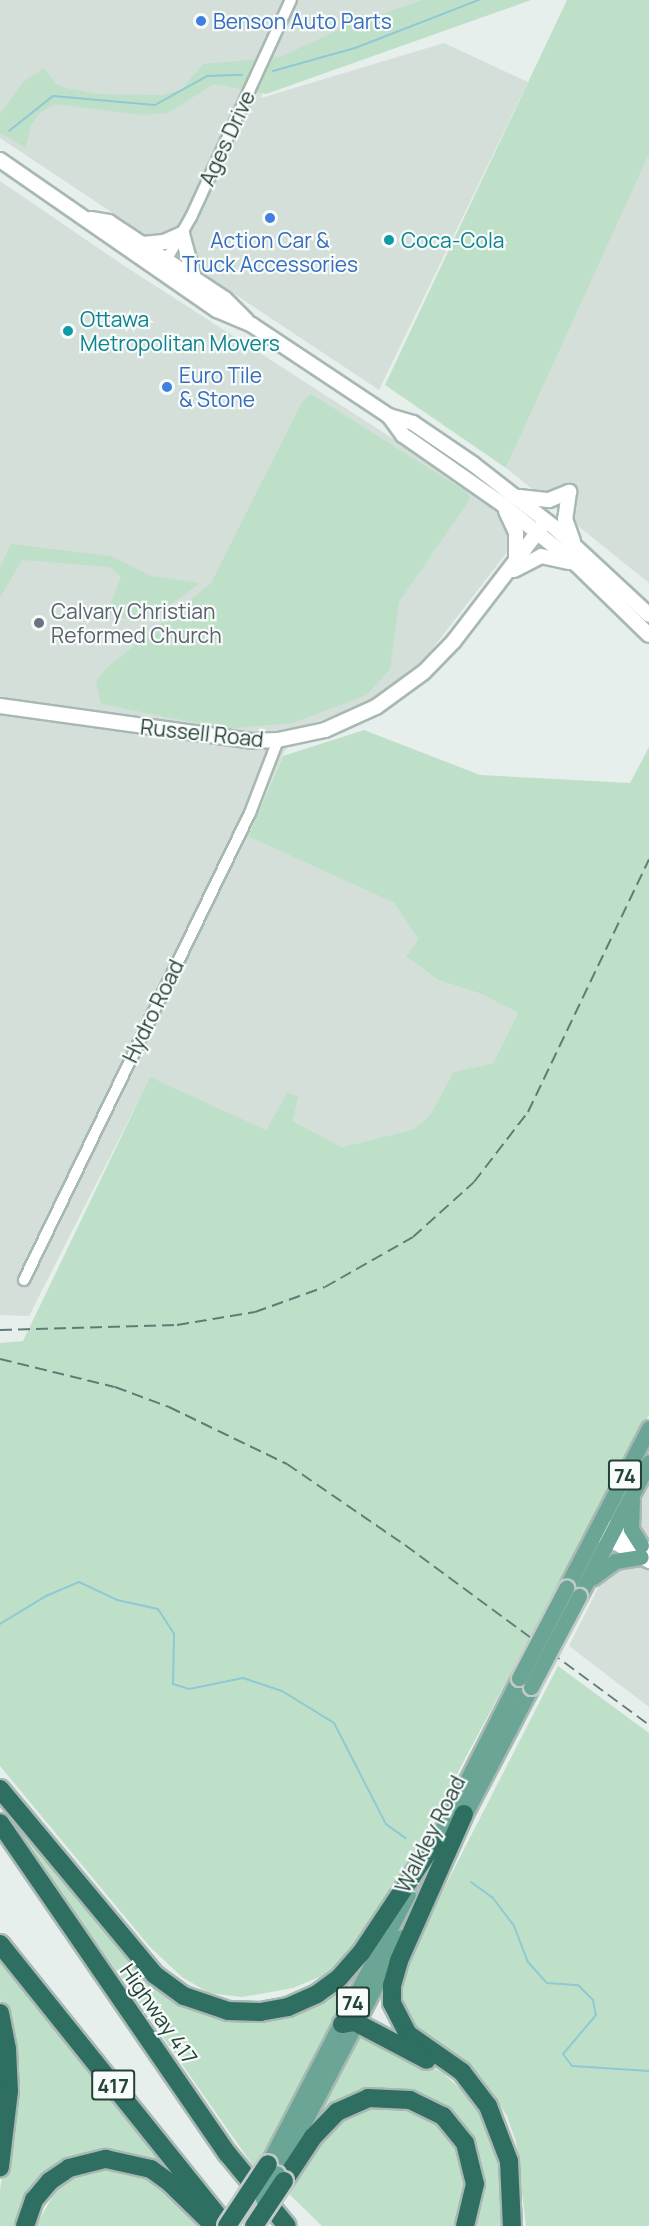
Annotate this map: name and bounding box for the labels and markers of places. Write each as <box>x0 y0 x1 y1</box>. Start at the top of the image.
place label: Benson Auto Parts <box>213 8 392 34</box>
marker: Benson Auto Parts <box>194 14 208 28</box>
marker: Action Car & Truck Accessories <box>263 211 277 225</box>
place label: Action Car & Truck Accessories <box>182 227 358 277</box>
place label: Coca-Cola <box>401 227 505 253</box>
marker: Coca-Cola <box>382 233 396 247</box>
place label: Ottawa Metropolitan Movers <box>80 306 280 356</box>
marker: Ottawa Metropolitan Movers <box>61 324 75 338</box>
place label: Euro Tile & Stone <box>179 362 262 412</box>
marker: Euro Tile & Stone <box>160 380 174 394</box>
place label: Calvary Christian Reformed Church <box>51 598 222 648</box>
marker: Calvary Christian Reformed Church <box>32 616 46 630</box>

